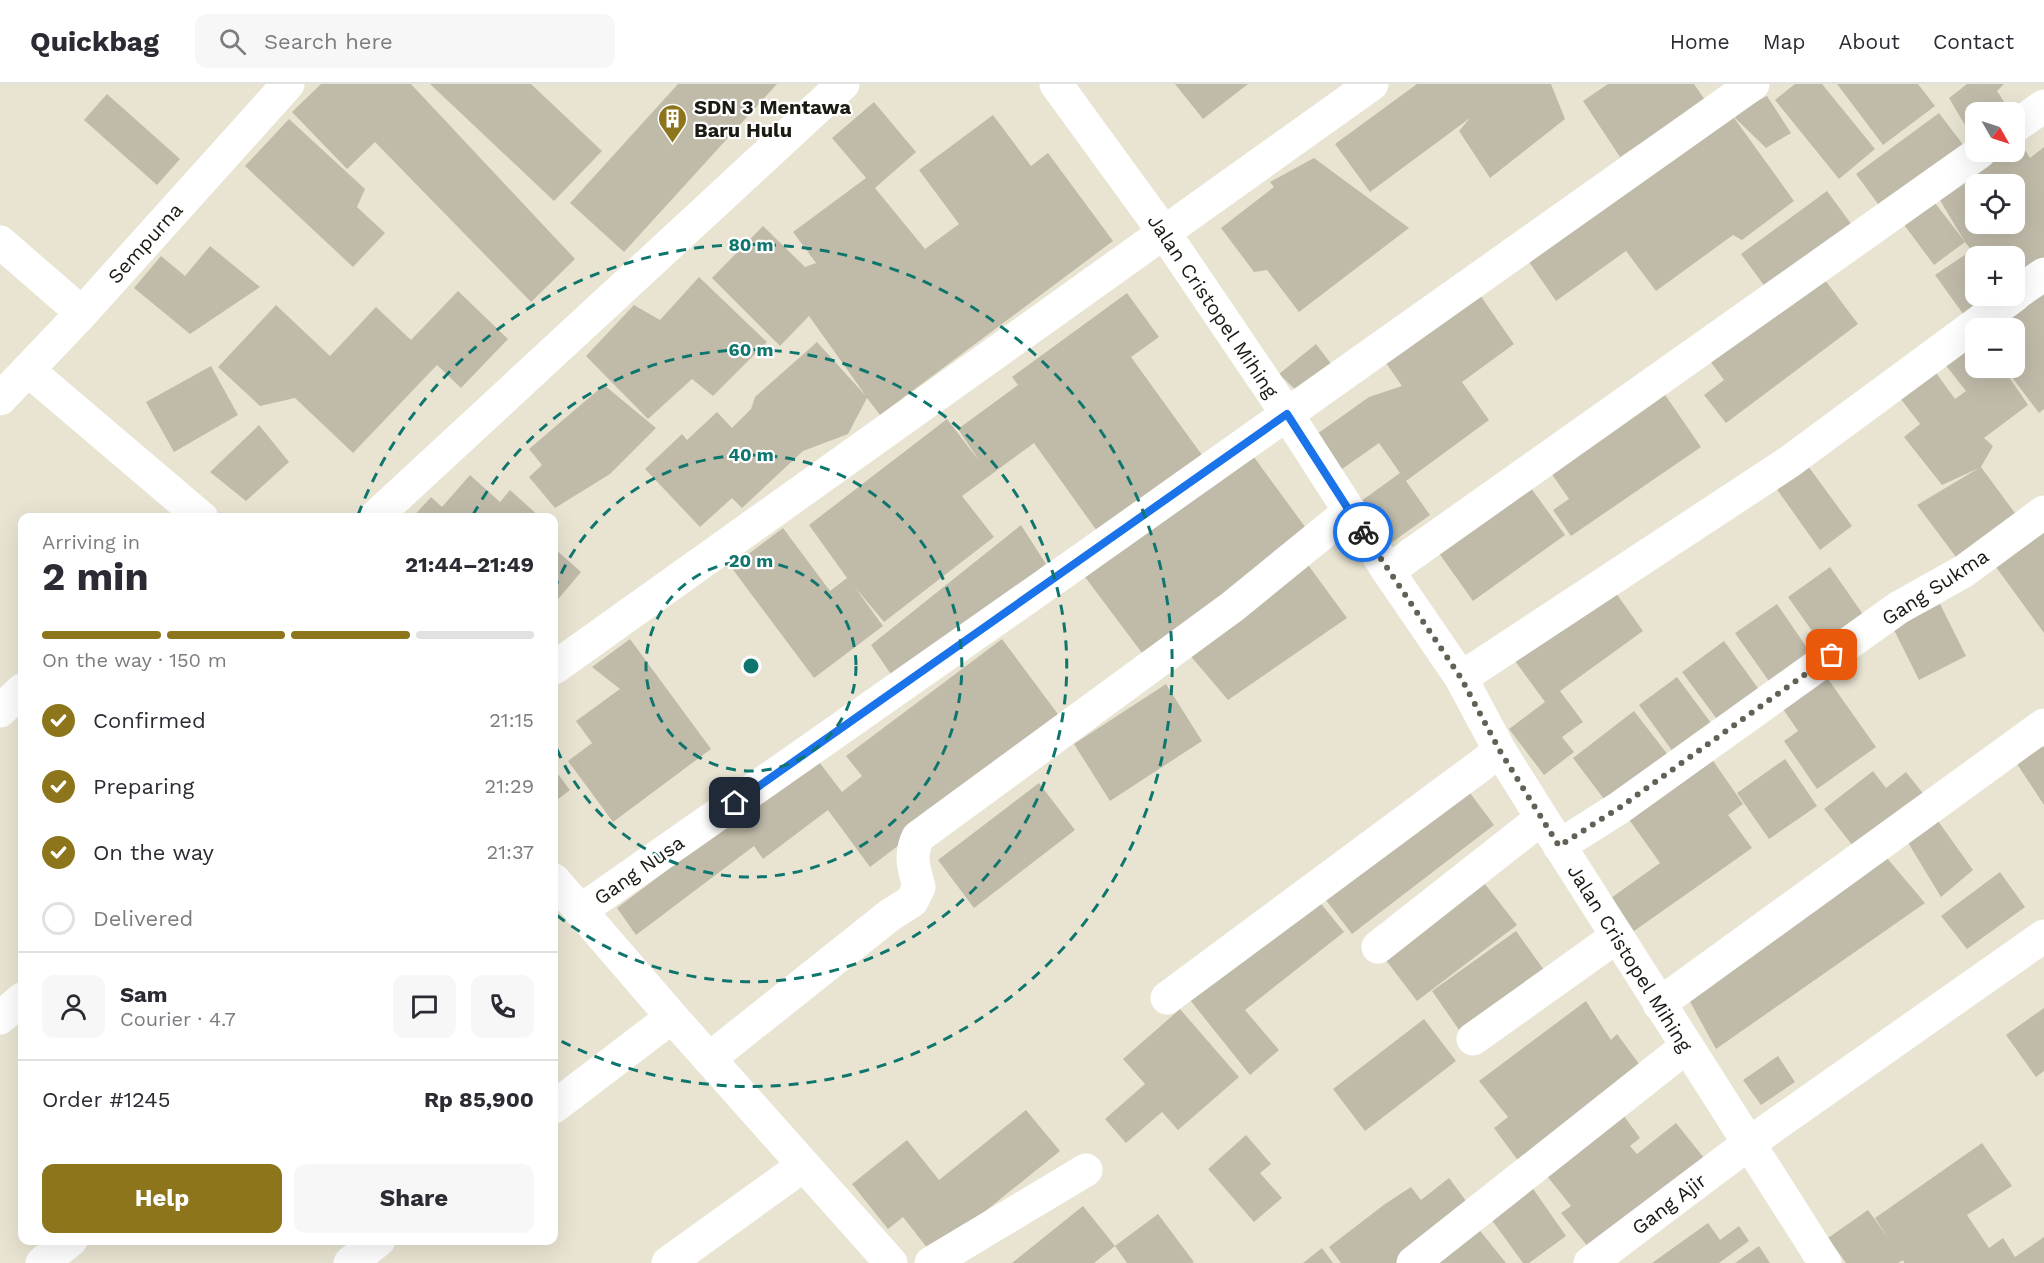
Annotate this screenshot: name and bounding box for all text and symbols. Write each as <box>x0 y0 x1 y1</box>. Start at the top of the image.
search box <box>195 14 615 68</box>
text: Quickbag <box>30 25 159 58</box>
icon: search <box>216 25 249 58</box>
text: Search here <box>264 29 393 54</box>
text: Home <box>1670 29 1730 54</box>
text: Map <box>1763 29 1806 54</box>
text: About <box>1839 29 1900 54</box>
text: Contact <box>1933 29 2014 54</box>
place label: SDN 3 Mentawa Baru Hulu <box>694 95 851 142</box>
building icon: SDN 3 Mentawa Baru Hulu <box>657 102 689 144</box>
north arrow <box>1965 102 2025 162</box>
map controls <box>1965 102 2025 378</box>
button: locate <box>1965 174 2025 234</box>
street label: Sempurna <box>103 198 187 288</box>
street label: Jalan Cristopel Mihing <box>1143 210 1284 403</box>
text: 80 m <box>729 234 773 255</box>
button: + <box>1965 246 2025 306</box>
button: − <box>1965 318 2025 378</box>
text: 60 m <box>729 339 773 360</box>
text: 40 m <box>728 444 774 465</box>
courier <box>1333 502 1393 562</box>
icon: bike <box>1347 516 1380 549</box>
text: Arriving in <box>42 530 140 554</box>
street label: Gang Sukma <box>1877 544 1993 630</box>
text: 20 m <box>729 550 773 571</box>
text: 21:44–21:49 <box>405 552 534 577</box>
text: 2 min <box>42 554 149 599</box>
pin <box>1806 629 1857 680</box>
icon: bag <box>1815 638 1848 671</box>
text: On the way · 150 m <box>42 648 227 672</box>
centre of rings <box>741 656 761 676</box>
icon: check <box>42 704 75 737</box>
text: Confirmed <box>93 708 206 733</box>
text: 21:15 <box>489 708 534 732</box>
icon: check <box>42 770 75 803</box>
text: Preparing <box>93 774 194 799</box>
text: 21:29 <box>485 774 534 798</box>
pin <box>709 777 760 828</box>
icon: home <box>718 786 751 819</box>
street label: Gang Nusa <box>589 830 689 910</box>
icon: check <box>42 836 75 869</box>
text: On the way <box>93 840 214 865</box>
text: 21:37 <box>487 840 534 864</box>
street label: Jalan Cristopel Mihing <box>1562 860 1698 1056</box>
text: Delivered <box>93 906 193 931</box>
button: person <box>42 975 105 1038</box>
button: chat <box>393 975 456 1038</box>
button: phone <box>471 975 534 1038</box>
text: Sam <box>120 982 168 1007</box>
text: Courier · 4.7 <box>120 1007 236 1031</box>
text: Order #1245 <box>42 1087 170 1112</box>
text: Rp 85,900 <box>424 1087 534 1112</box>
button: Help <box>42 1164 282 1233</box>
button: Share <box>294 1164 534 1233</box>
street label: Gang Ajir <box>1627 1168 1711 1240</box>

